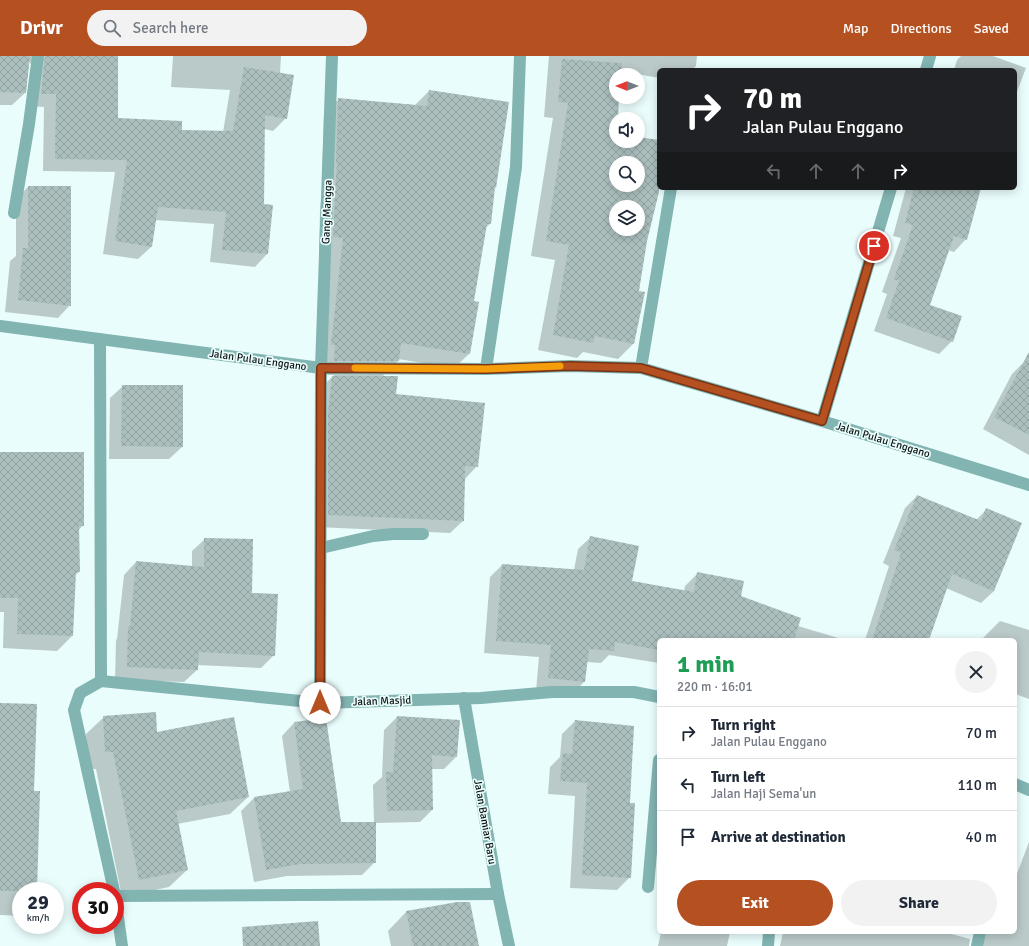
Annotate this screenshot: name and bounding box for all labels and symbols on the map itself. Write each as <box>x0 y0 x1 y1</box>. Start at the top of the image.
north arrow <box>609 68 645 104</box>
street label: Gang Mangga <box>319 179 335 244</box>
pin <box>857 229 891 263</box>
street label: Jalan Pulau Enggano <box>209 347 308 373</box>
street label: Jalan Pulau Enggano <box>834 419 932 461</box>
position arrow <box>299 682 341 724</box>
street label: Jalan Masjid <box>352 693 412 709</box>
street label: Jalan Bamiar Baru <box>471 779 499 865</box>
speed limit sign: 30 <box>72 882 124 934</box>

